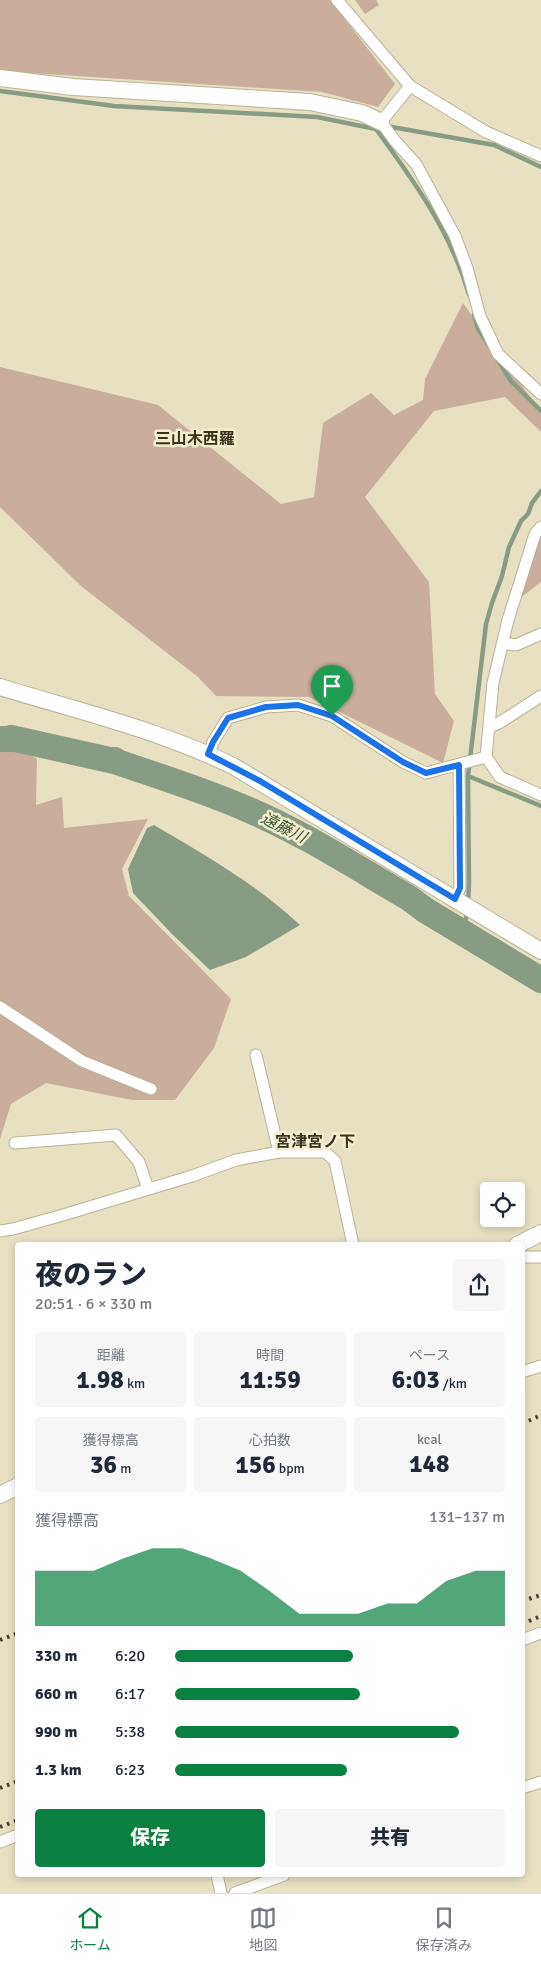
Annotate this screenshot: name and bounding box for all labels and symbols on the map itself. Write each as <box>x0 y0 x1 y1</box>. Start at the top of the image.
district label: 三山木西羅 <box>155 429 235 449</box>
pin <box>311 665 353 716</box>
water label: 遠藤川 <box>258 808 311 849</box>
district label: 宮津宮ノ下 <box>275 1132 355 1152</box>

